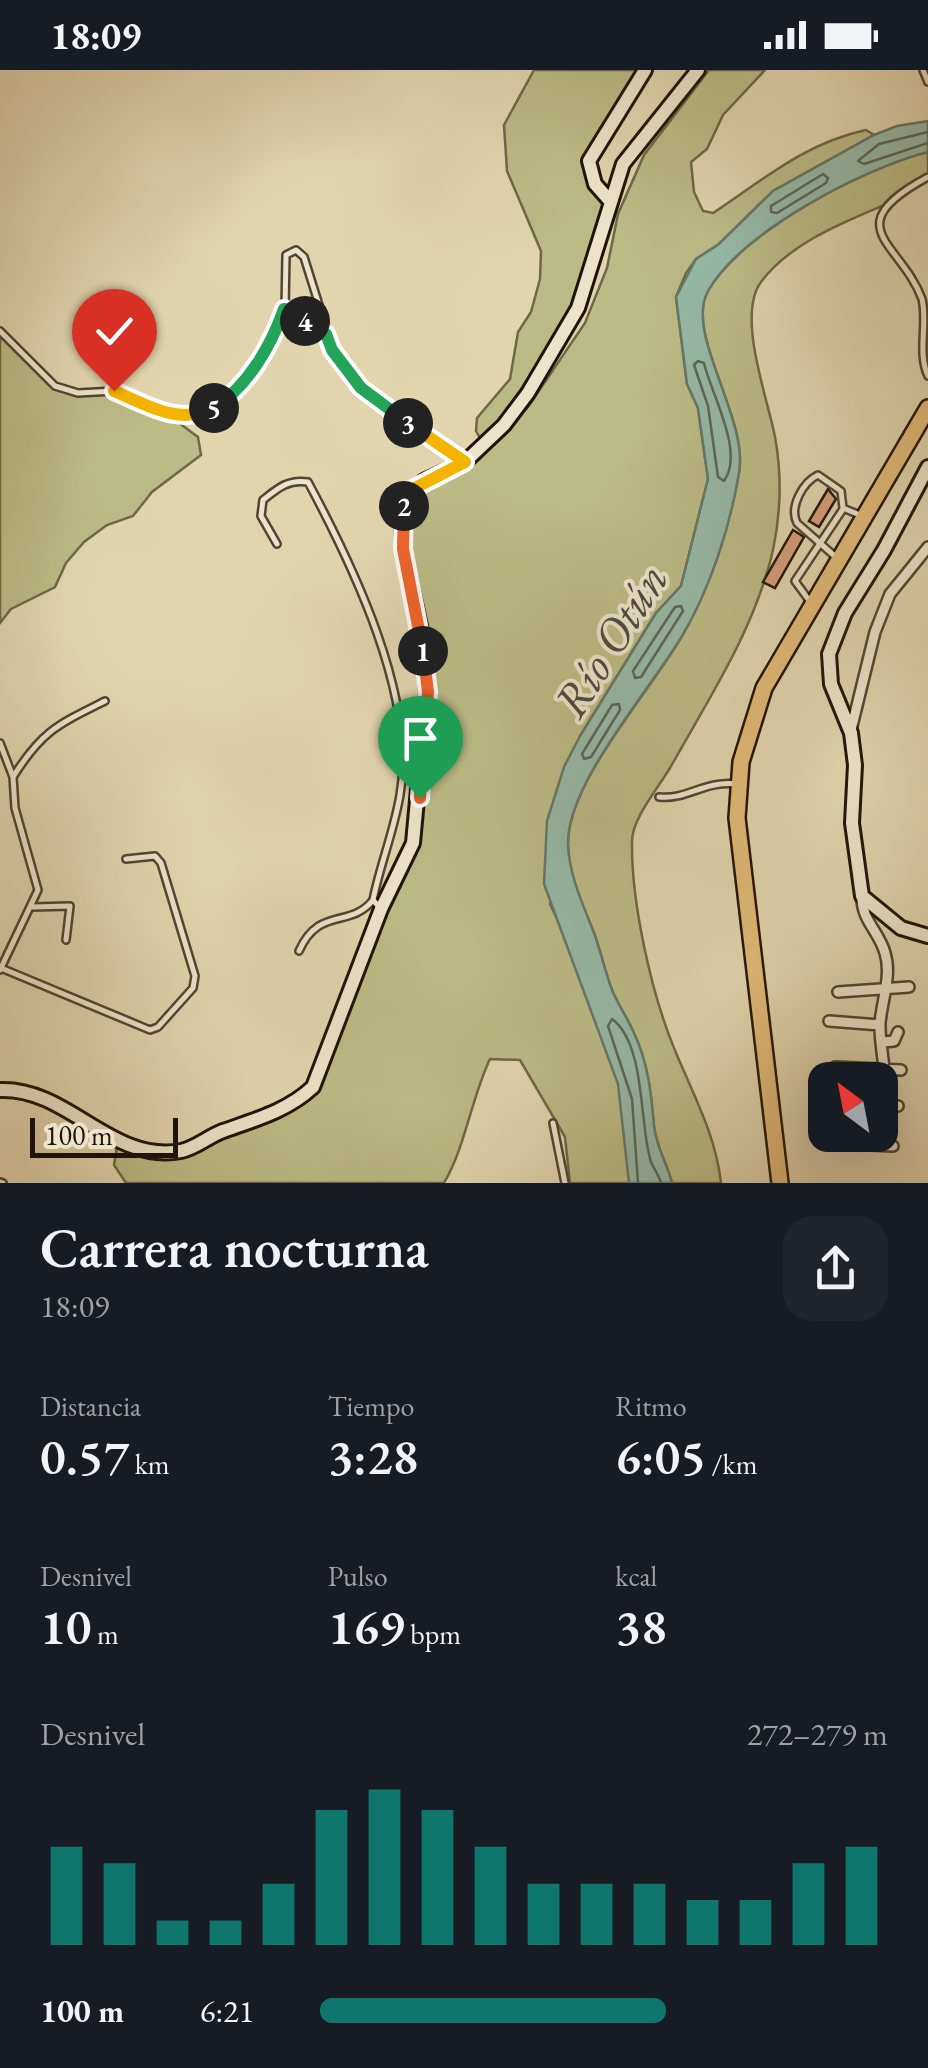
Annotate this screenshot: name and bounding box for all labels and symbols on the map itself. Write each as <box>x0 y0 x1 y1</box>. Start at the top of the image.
pin <box>72 289 157 392</box>
pin: 4 <box>280 296 330 346</box>
pin: 5 <box>189 383 239 433</box>
pin: 3 <box>383 398 433 448</box>
pin: 2 <box>379 481 429 531</box>
water label: Río Otún <box>539 551 681 729</box>
pin: 1 <box>398 626 448 676</box>
pin <box>378 696 463 799</box>
north arrow <box>808 1062 898 1152</box>
scale bar <box>30 1113 178 1158</box>

